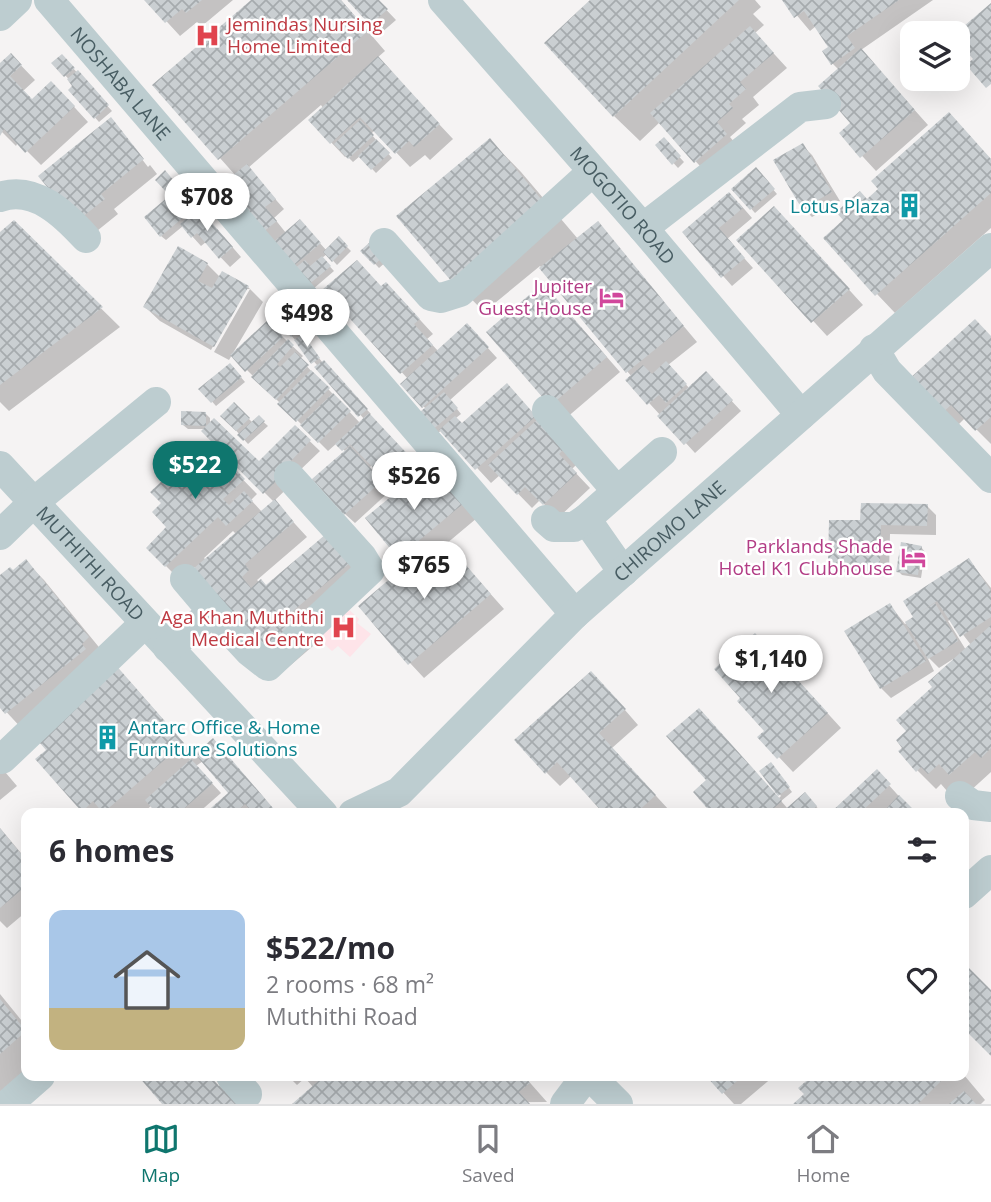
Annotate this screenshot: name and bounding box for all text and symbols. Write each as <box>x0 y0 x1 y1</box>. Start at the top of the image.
place label: Jemindas Nursing Home Limited <box>225 11 383 59</box>
street label: NOSHABA LANE <box>65 21 176 146</box>
hospital icon: Jemindas Nursing Home Limited <box>193 21 221 49</box>
map controls <box>900 21 970 91</box>
button: layers <box>900 21 970 91</box>
street label: MOGOTIO ROAD <box>564 141 681 270</box>
pin: $708 <box>166 174 248 233</box>
text: $708 <box>181 180 233 212</box>
building icon: Lotus Plaza <box>896 192 924 220</box>
place label: Lotus Plaza <box>790 193 890 219</box>
place label: Jupiter Guest House <box>478 273 592 321</box>
hotel icon: Jupiter Guest House <box>598 283 626 311</box>
pin: $498 <box>266 290 348 349</box>
text: $498 <box>281 296 333 328</box>
pin: $522 <box>154 442 236 501</box>
text: $522 <box>169 448 221 480</box>
pin: $526 <box>373 452 455 512</box>
text: $526 <box>388 459 440 491</box>
street label: CHIROMO LANE <box>608 475 731 587</box>
street label: MUTHITHI ROAD <box>31 500 150 626</box>
place label: Parklands Shade Hotel K1 Clubhouse <box>718 533 893 581</box>
pin: $765 <box>383 542 465 601</box>
hotel icon: Parklands Shade Hotel K1 Clubhouse <box>899 543 927 571</box>
text: $765 <box>398 548 450 580</box>
place label: Aga Khan Muthithi Medical Centre <box>161 604 324 652</box>
hospital icon: Aga Khan Muthithi Medical Centre <box>330 614 358 642</box>
pin: $1,140 <box>714 636 828 695</box>
text: $1,140 <box>735 642 807 674</box>
place label: Antarc Office & Home Furniture Solutions <box>128 714 320 762</box>
building icon: Antarc Office & Home Furniture Solutions <box>94 724 122 752</box>
text: 6 homes <box>49 830 174 871</box>
icon: filters <box>903 831 941 869</box>
text: $522/mo <box>266 927 395 968</box>
icon: home <box>105 938 189 1022</box>
icon: heart <box>903 961 941 999</box>
text: 2 rooms · 68 m² <box>266 968 434 1000</box>
text: Muthithi Road <box>266 1000 418 1032</box>
tab: Map <box>141 1120 180 1188</box>
tab: Saved <box>462 1120 515 1188</box>
tab: Home <box>796 1120 850 1188</box>

